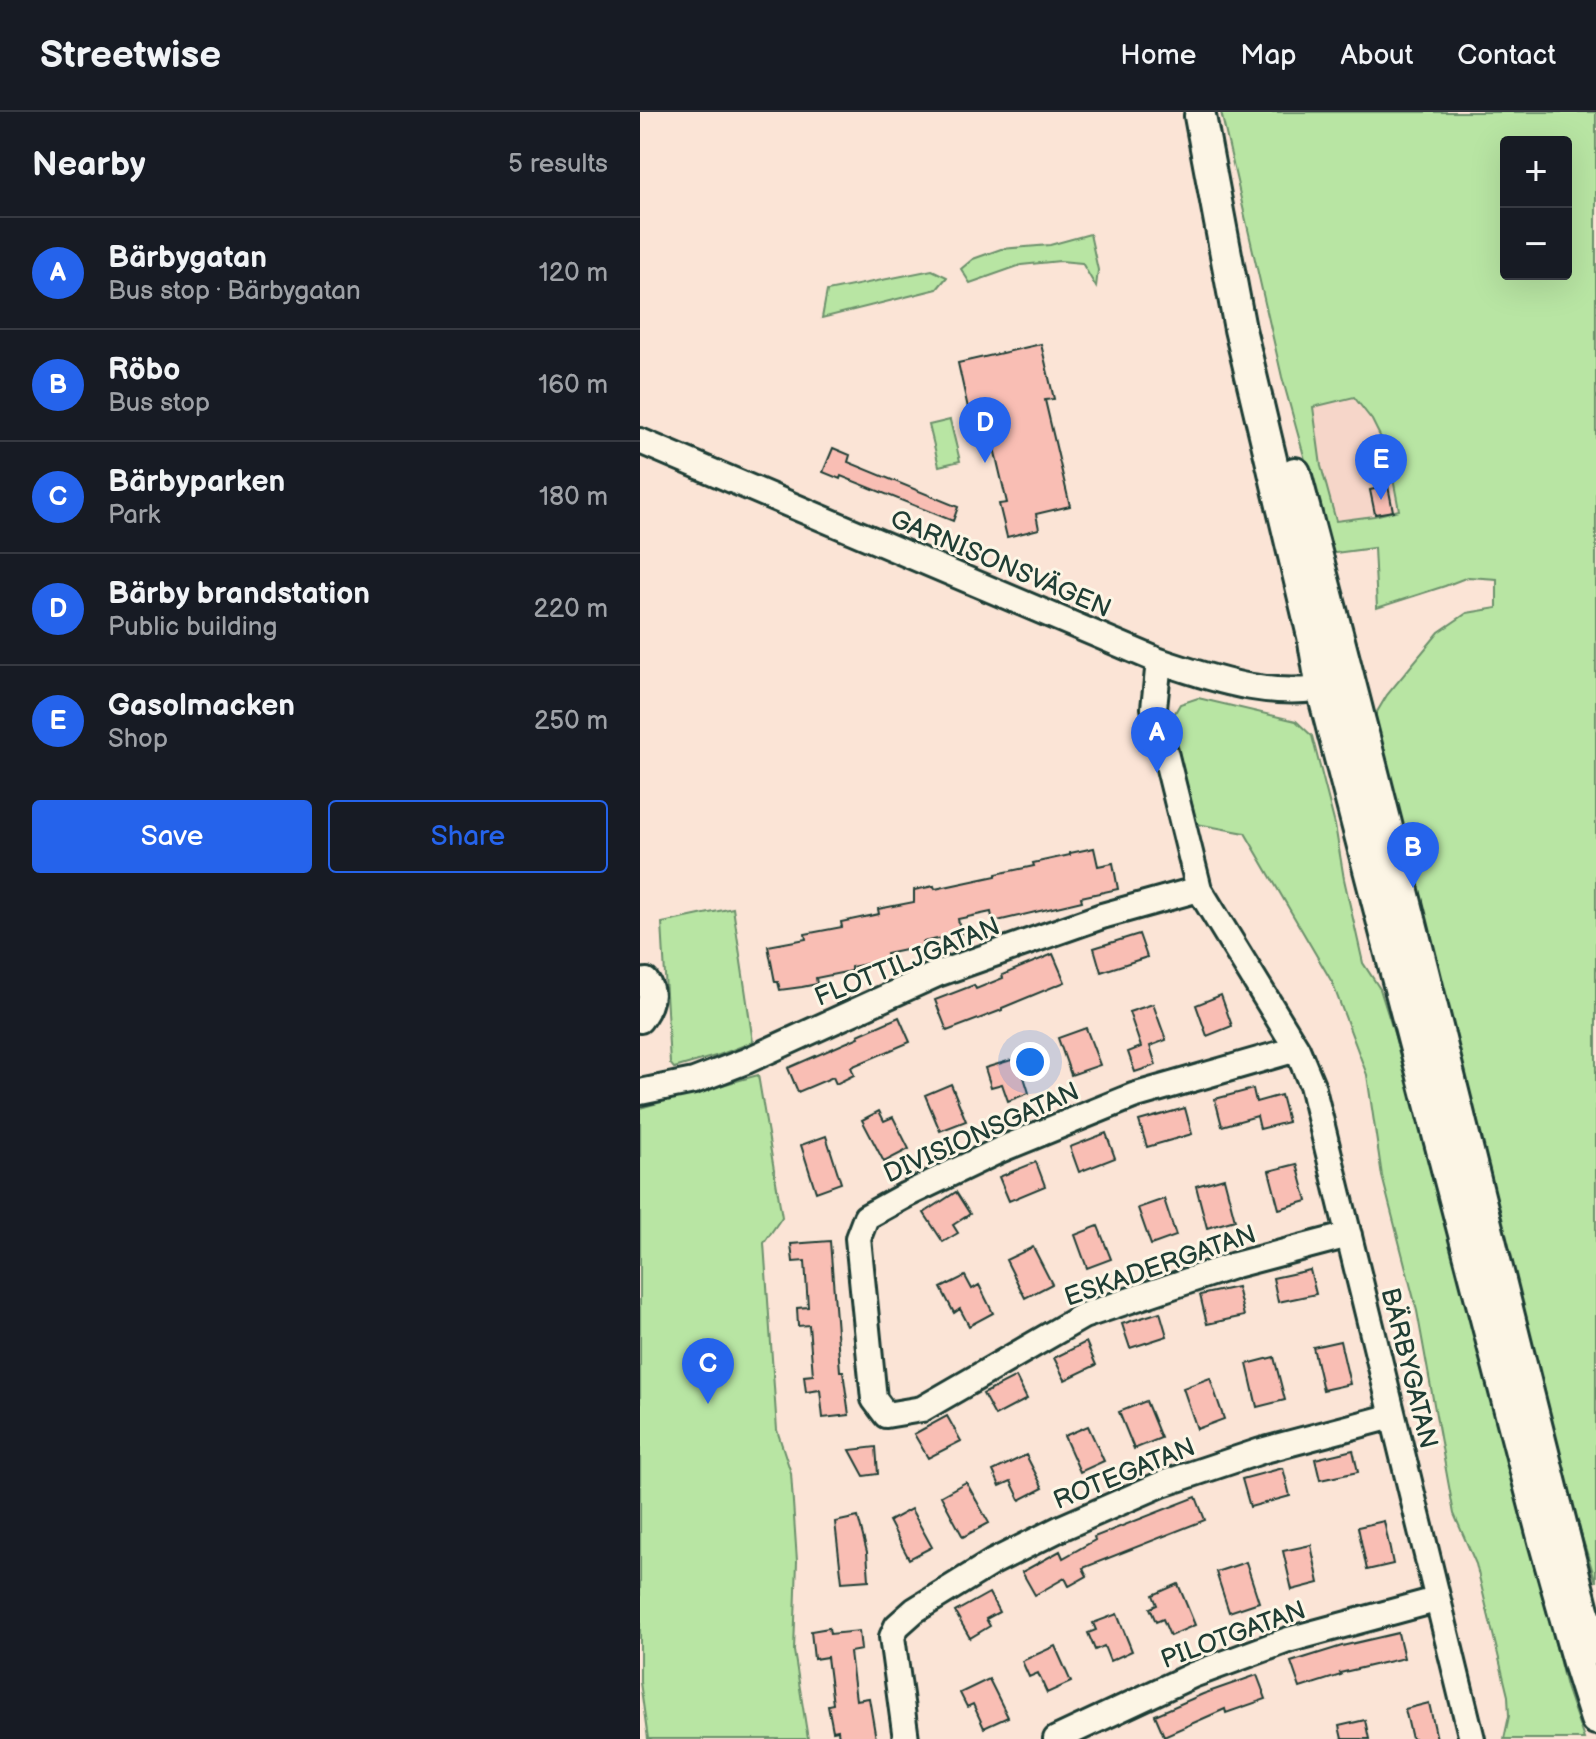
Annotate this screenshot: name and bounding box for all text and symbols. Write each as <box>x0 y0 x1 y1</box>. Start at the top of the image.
text: Streetwise <box>40 33 221 78</box>
text: Home <box>1120 39 1196 72</box>
text: Map <box>1240 39 1297 72</box>
text: About <box>1341 39 1413 72</box>
text: Contact <box>1457 39 1556 72</box>
map controls <box>1500 136 1572 280</box>
button: + <box>1500 136 1572 208</box>
text: Nearby <box>32 144 146 185</box>
text: 5 results <box>508 149 608 180</box>
button: − <box>1500 208 1572 280</box>
text: Bärbygatan <box>108 240 267 276</box>
text: A <box>50 258 66 289</box>
text: 120 m <box>539 258 608 289</box>
text: Bus stop · Bärbygatan <box>108 276 361 307</box>
text: Röbo <box>108 352 180 388</box>
text: B <box>49 370 67 401</box>
text: 160 m <box>538 370 608 401</box>
text: Bus stop <box>108 388 210 419</box>
pin: D <box>959 397 1011 463</box>
pin: E <box>1355 434 1407 500</box>
text: Bärbyparken <box>108 464 285 500</box>
text: C <box>49 482 67 513</box>
text: 180 m <box>539 482 608 513</box>
text: Park <box>108 500 160 531</box>
street label: GARNISONSVÄGEN <box>885 503 1116 625</box>
text: Bärby brandstation <box>108 576 370 612</box>
text: D <box>49 594 67 625</box>
text: 220 m <box>534 594 608 625</box>
text: Public building <box>108 612 277 643</box>
text: Gasolmacken <box>108 688 295 724</box>
text: E <box>50 706 66 737</box>
text: 250 m <box>534 706 608 737</box>
pin: A <box>1131 707 1183 773</box>
text: Shop <box>108 724 168 755</box>
button: Save <box>32 800 312 873</box>
button: Share <box>328 800 608 873</box>
pin: B <box>1387 822 1439 888</box>
street label: FLOTTILJGATAN <box>810 911 1005 1014</box>
your location <box>1010 1042 1050 1082</box>
street label: DIVISIONSGATAN <box>879 1076 1084 1190</box>
street label: ESKADERGATAN <box>1061 1219 1260 1314</box>
street label: BÄRBYGATAN <box>1374 1285 1444 1452</box>
pin: C <box>682 1338 734 1404</box>
street label: ROTEGATAN <box>1049 1432 1200 1517</box>
street label: PILOTGATAN <box>1157 1595 1310 1676</box>

